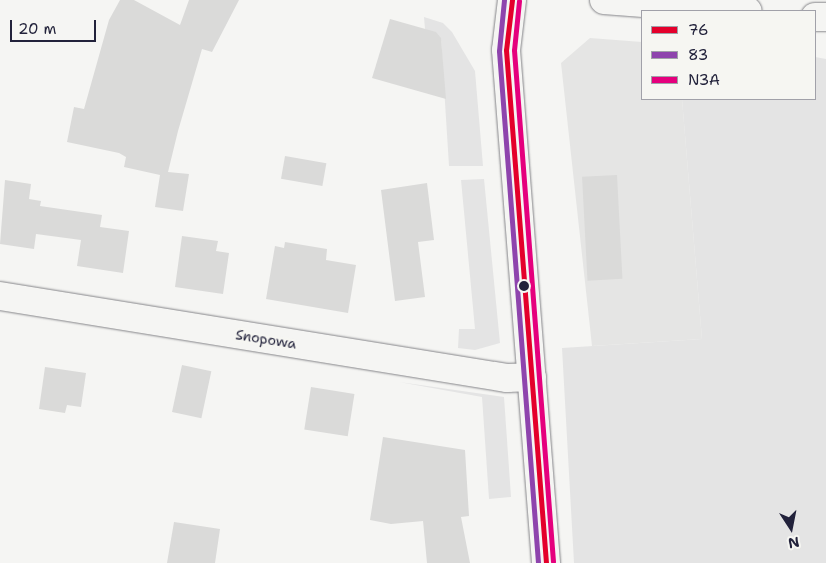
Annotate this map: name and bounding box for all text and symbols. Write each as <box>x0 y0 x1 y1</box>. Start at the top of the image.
scale bar <box>12 10 99 42</box>
legend <box>641 10 816 100</box>
text: 20 m <box>18 19 57 39</box>
text: 76 <box>688 20 708 40</box>
text: 83 <box>688 45 708 65</box>
text: N3A <box>688 70 720 90</box>
unlabelled marker <box>519 281 529 291</box>
street label: Snopowa <box>234 326 298 352</box>
north arrow <box>766 503 816 553</box>
text: N <box>787 533 801 553</box>

